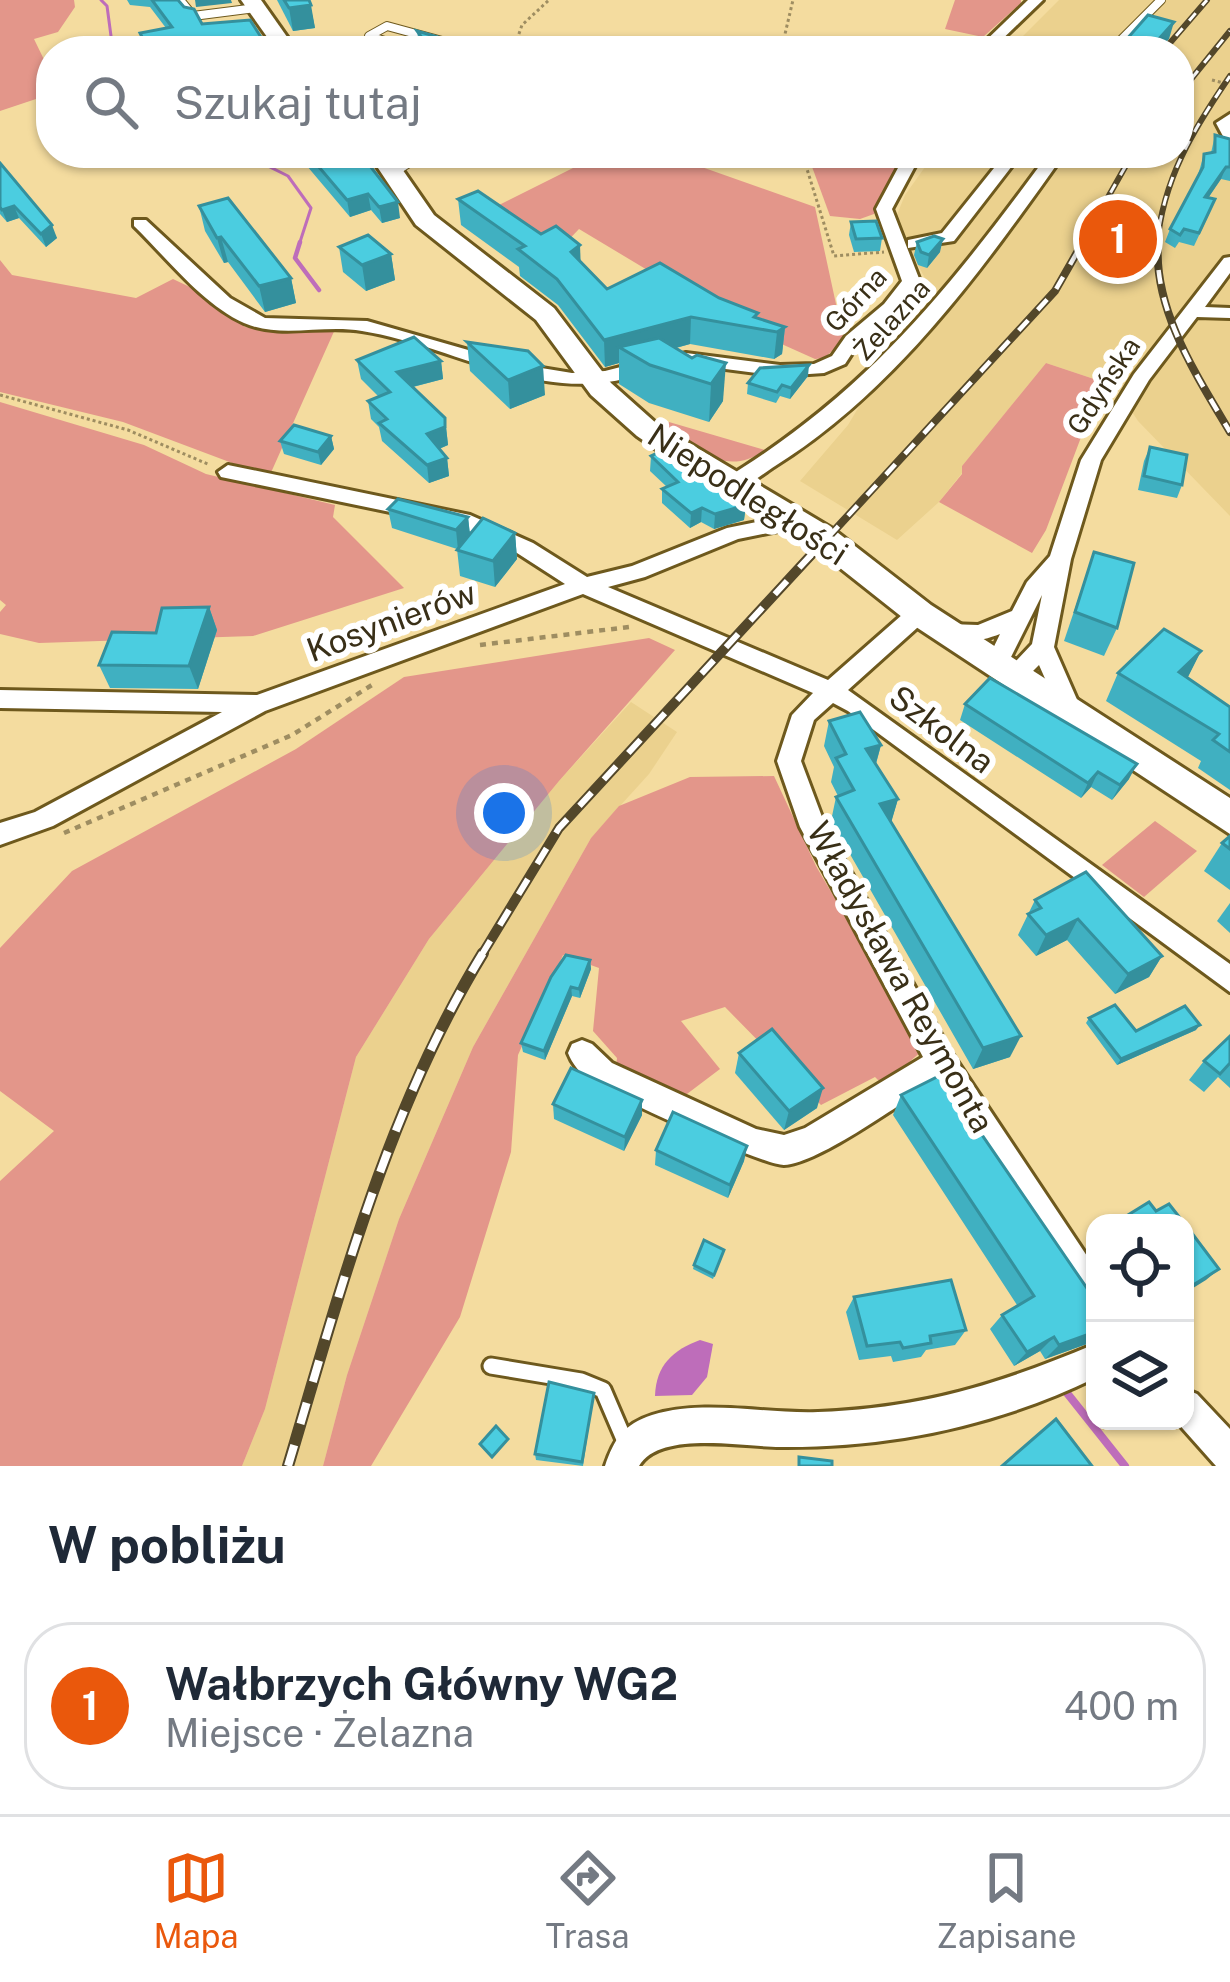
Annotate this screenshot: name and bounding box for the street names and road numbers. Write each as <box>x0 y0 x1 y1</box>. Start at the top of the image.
street label: Górna <box>818 261 893 338</box>
street label: Żelazna <box>846 272 936 367</box>
street label: Gdyńska <box>1060 331 1146 440</box>
street label: Niepodległości <box>641 415 855 573</box>
street label: Kosynierów <box>301 573 481 669</box>
street label: Szkolna <box>882 677 1002 781</box>
street label: Władysława Reymonta <box>800 815 1002 1139</box>

